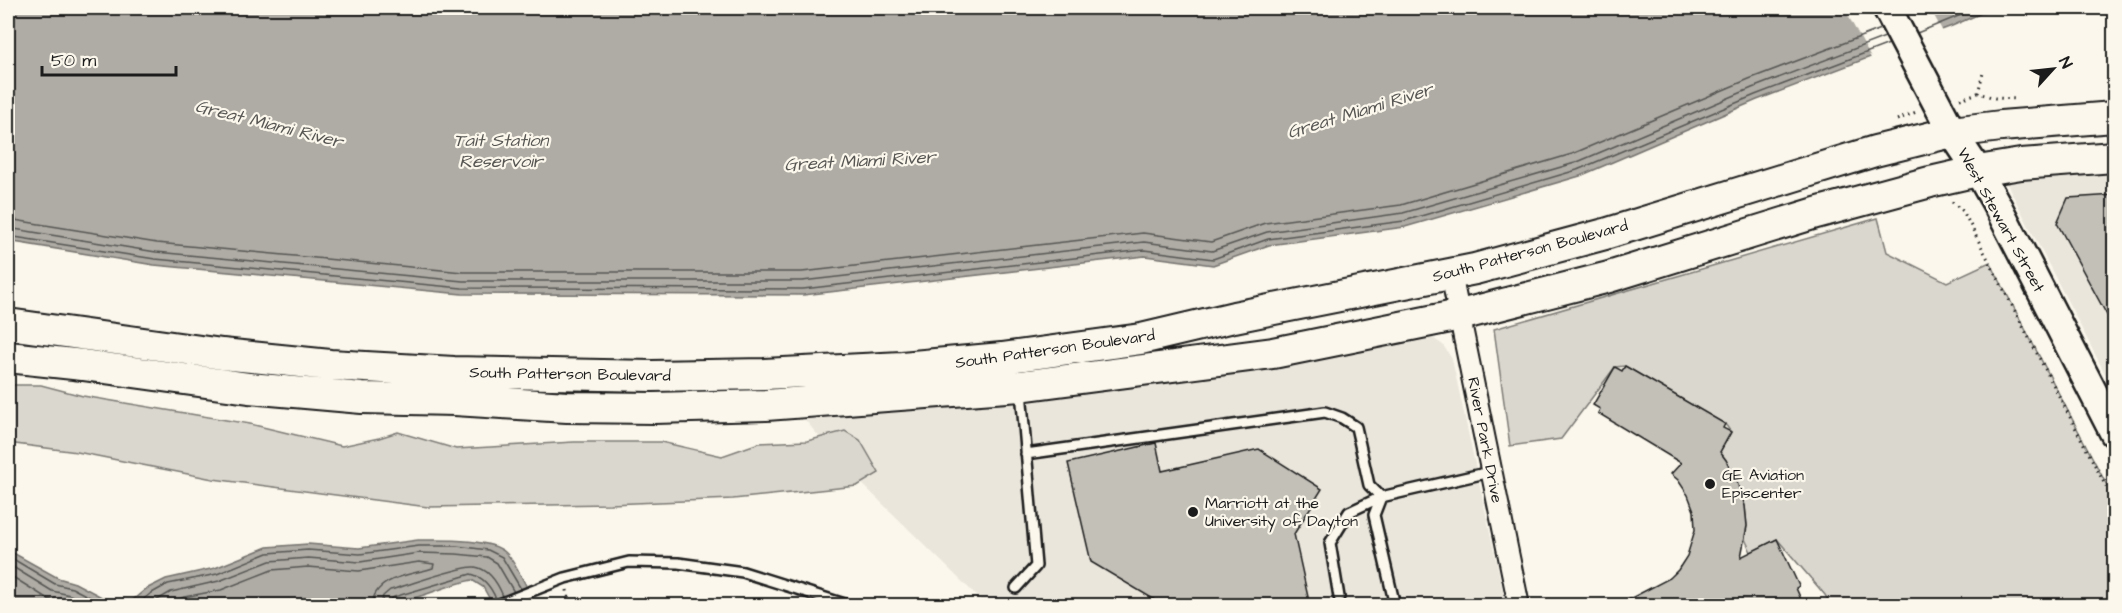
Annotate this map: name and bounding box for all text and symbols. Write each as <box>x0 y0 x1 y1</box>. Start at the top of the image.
scale bar <box>42 39 176 77</box>
north arrow <box>2023 39 2083 99</box>
text: 50 m <box>51 48 96 73</box>
text: N <box>2053 53 2078 72</box>
water label: Great Miami River <box>1284 76 1438 145</box>
water label: Great Miami River <box>193 94 347 155</box>
water label: Tait Station Reservoir <box>454 128 550 174</box>
water label: Great Miami River <box>784 144 938 177</box>
street label: West Stewart Street <box>1952 144 2050 297</box>
street label: South Patterson Boulevard <box>1430 214 1630 288</box>
street label: South Patterson Boulevard <box>954 324 1156 374</box>
street label: South Patterson Boulevard <box>469 361 671 387</box>
street label: River Park Drive <box>1462 375 1508 505</box>
place label: GE Aviation Episcenter <box>1722 464 1804 504</box>
marker: GE Aviation Episcenter <box>1703 477 1717 491</box>
place label: Marriott at the University of Dayton <box>1205 492 1358 533</box>
marker: Marriott at the University of Dayton <box>1186 505 1200 519</box>

